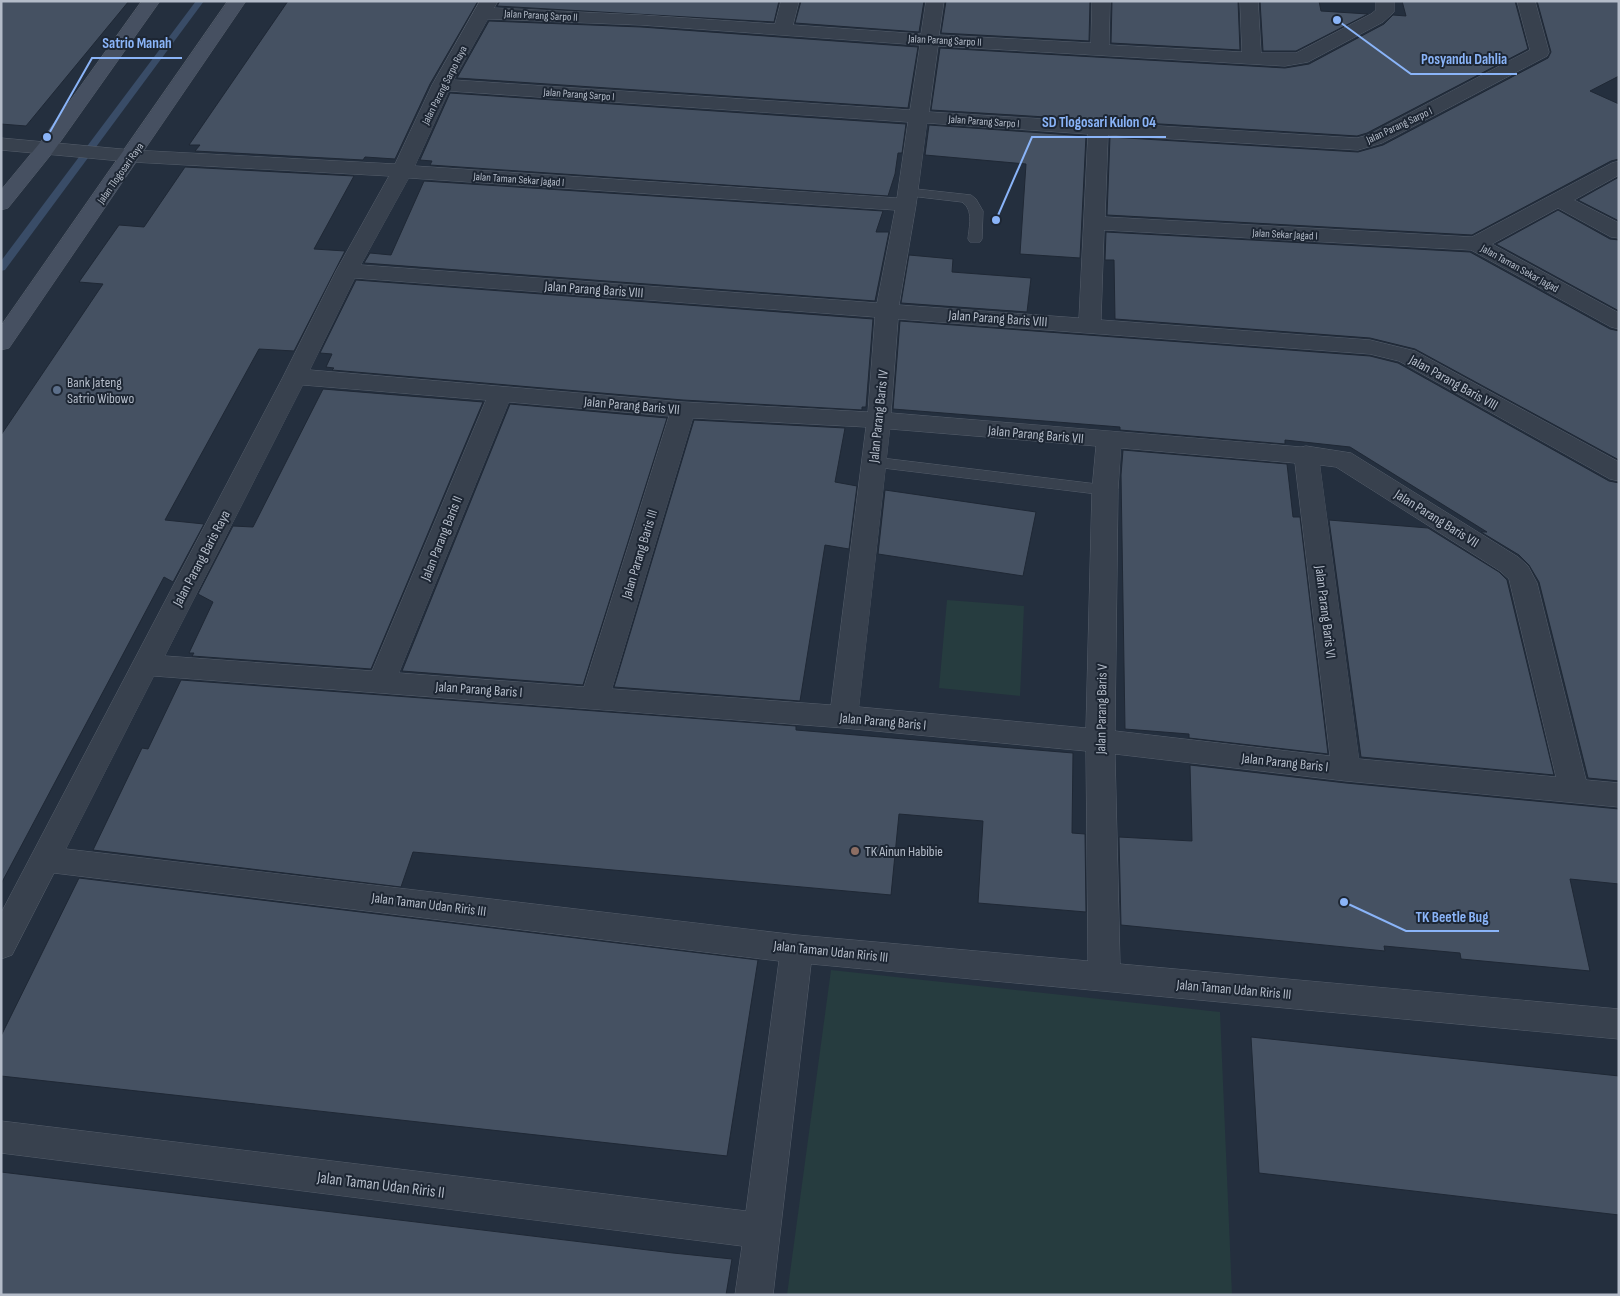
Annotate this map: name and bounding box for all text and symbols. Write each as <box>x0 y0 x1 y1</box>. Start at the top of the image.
street label: Jalan Parang Sarpo II <box>503 7 578 24</box>
callout: Satrio Manah <box>92 28 182 58</box>
street label: Jalan Parang Sarpo II <box>907 32 982 49</box>
text: Satrio Manah <box>102 34 172 53</box>
street label: Jalan Parang Sarpo Raya <box>419 44 470 128</box>
callout: Posyandu Dahlia <box>1411 44 1517 74</box>
text: Posyandu Dahlia <box>1421 50 1507 69</box>
street label: Jalan Parang Sarpo I <box>542 85 615 103</box>
street label: Jalan Parang Sarpo I <box>1363 105 1434 147</box>
callout: SD Tlogosari Kulon 04 <box>1032 107 1166 137</box>
street label: Jalan Parang Sarpo I <box>947 112 1020 130</box>
text: SD Tlogosari Kulon 04 <box>1042 113 1156 132</box>
street label: Jalan Tlogosari Raya <box>94 140 146 207</box>
street label: Jalan Taman Sekar Jagad I <box>472 170 565 189</box>
street label: Jalan Sekar Jagad I <box>1251 226 1318 243</box>
street label: Jalan Taman Sekar Jagad <box>1478 241 1561 295</box>
street label: Jalan Parang Baris VIII <box>543 278 644 301</box>
street label: Jalan Parang Baris VIII <box>947 307 1048 330</box>
street label: Jalan Parang Baris VIII <box>1406 351 1501 414</box>
street label: Jalan Parang Baris IV <box>865 368 892 464</box>
place label: Bank Jateng Satrio Wibowo <box>67 374 134 407</box>
marker: Bank Jateng Satrio Wibowo <box>51 384 63 396</box>
street label: Jalan Parang Baris VII <box>582 393 681 418</box>
street label: Jalan Parang Baris VII <box>986 422 1085 447</box>
street label: Jalan Parang Baris VII <box>1391 485 1482 551</box>
street label: Jalan Parang Baris II <box>416 493 466 584</box>
street label: Jalan Parang Baris Raya <box>169 507 234 610</box>
street label: Jalan Parang Baris III <box>618 507 661 602</box>
street label: Jalan Parang Baris VI <box>1311 564 1340 659</box>
street label: Jalan Parang Baris V <box>1092 663 1111 755</box>
street label: Jalan Parang Baris I <box>434 678 523 701</box>
street label: Jalan Parang Baris I <box>838 709 927 734</box>
street label: Jalan Parang Baris I <box>1240 749 1329 775</box>
place label: TK Ainun Habibie <box>865 843 943 860</box>
marker: TK Ainun Habibie <box>849 845 861 857</box>
street label: Jalan Taman Udan Riris III <box>370 889 487 920</box>
callout: TK Beetle Bug <box>1406 901 1499 931</box>
text: TK Beetle Bug <box>1416 908 1489 927</box>
street label: Jalan Taman Udan Riris III <box>772 937 889 966</box>
street label: Jalan Taman Udan Riris III <box>1175 976 1292 1003</box>
street label: Jalan Taman Udan Riris II <box>315 1168 446 1203</box>

